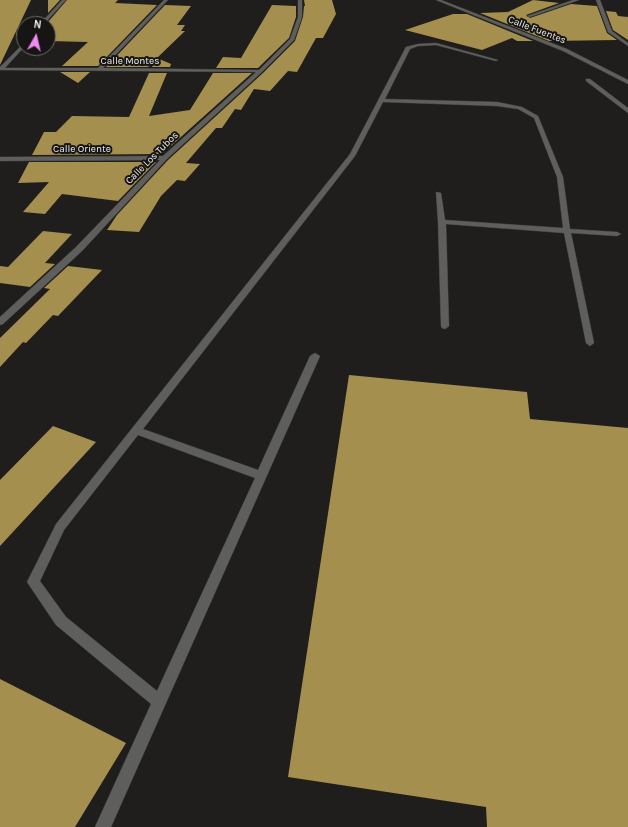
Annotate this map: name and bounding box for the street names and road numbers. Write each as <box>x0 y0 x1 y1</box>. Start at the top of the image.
street label: Calle Fuentes <box>506 13 568 47</box>
street label: Calle Montes <box>101 55 159 67</box>
street label: Calle Los Tubos <box>123 129 181 187</box>
street label: Calle Oriente <box>53 143 111 155</box>

